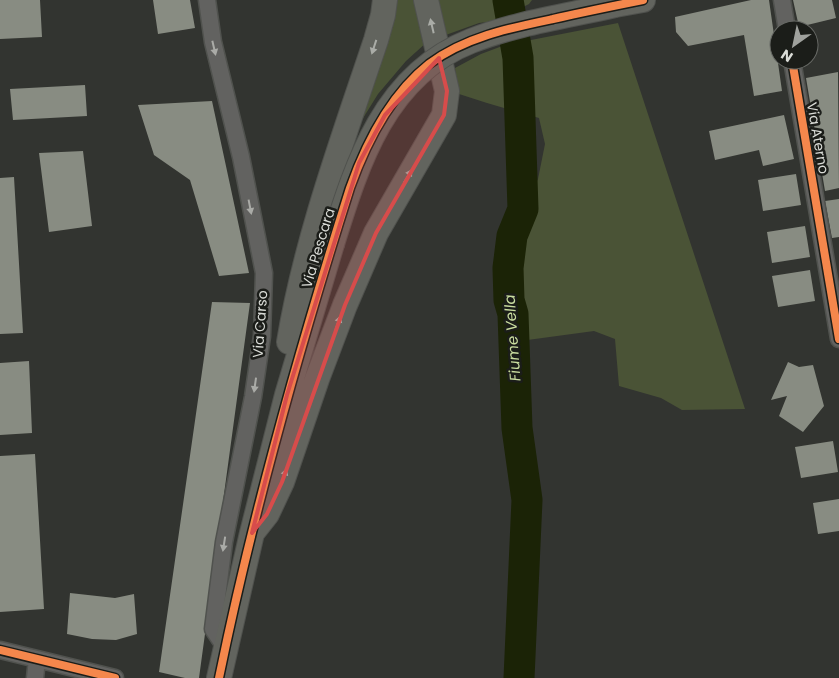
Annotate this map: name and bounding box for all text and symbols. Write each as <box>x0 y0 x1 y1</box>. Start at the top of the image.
one-way arrow <box>428 18 436 33</box>
north arrow <box>769 20 819 70</box>
one-way arrow <box>369 40 377 55</box>
one-way arrow <box>210 41 218 56</box>
text: N <box>777 45 797 67</box>
street label: Via Aterno <box>802 101 834 175</box>
one-way arrow <box>404 170 413 183</box>
one-way arrow <box>247 199 255 215</box>
street label: Via Pescara <box>296 205 340 291</box>
street label: Via Carso <box>248 289 272 359</box>
water label: Fiume Vella <box>498 294 526 382</box>
one-way arrow <box>334 315 342 330</box>
one-way arrow <box>250 377 258 393</box>
one-way arrow <box>280 468 288 483</box>
one-way arrow <box>220 537 228 553</box>

